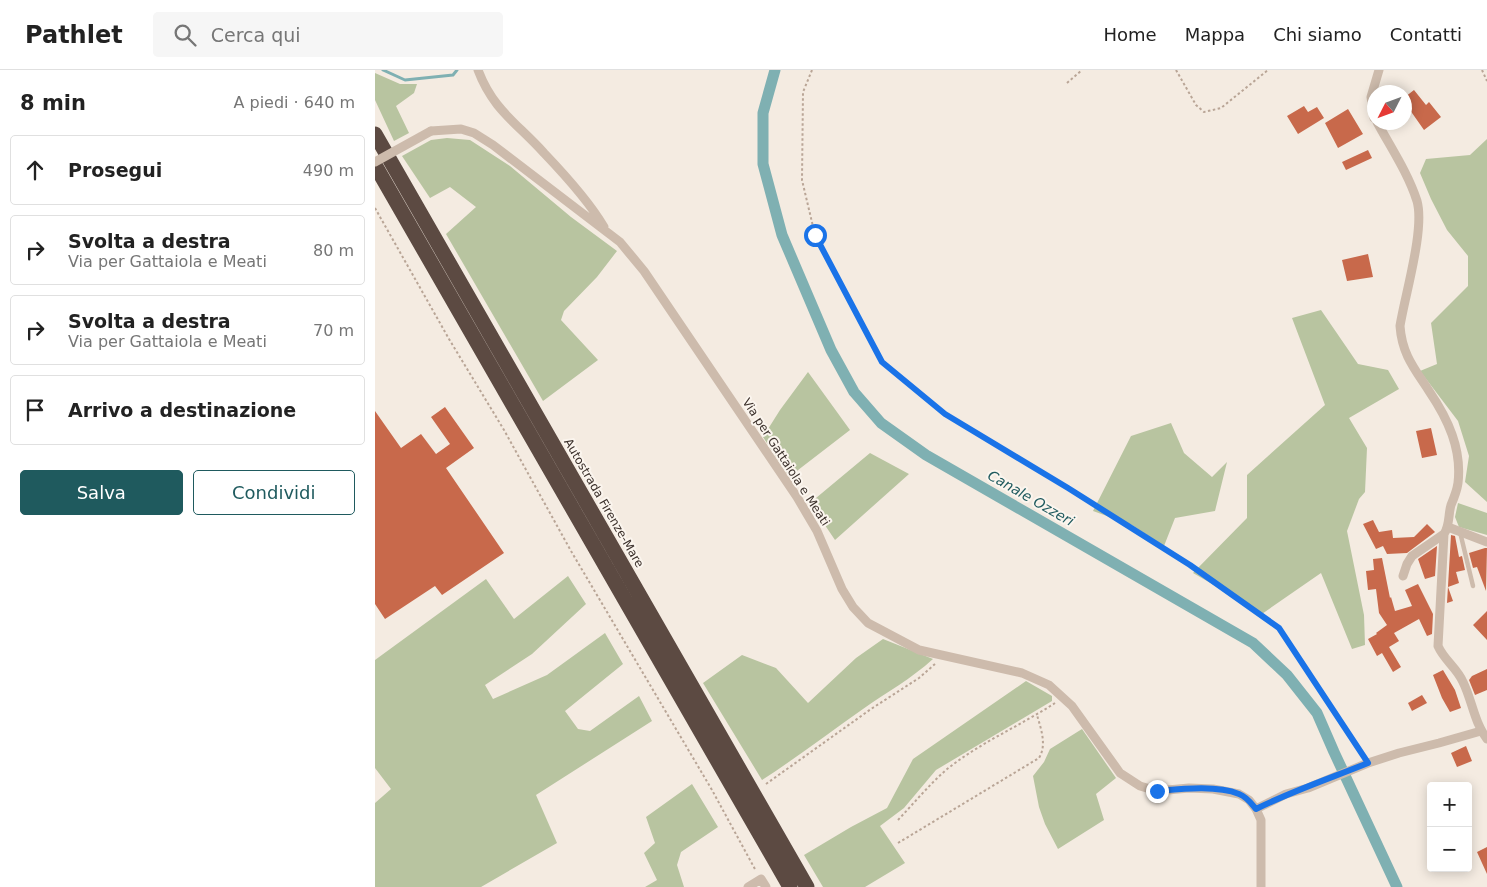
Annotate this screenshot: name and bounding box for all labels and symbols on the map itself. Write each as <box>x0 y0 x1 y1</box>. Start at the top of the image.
north arrow <box>1367 85 1412 130</box>
route start <box>804 224 827 247</box>
street label: Via per Gattaiola e Meati <box>740 396 832 528</box>
street label: Autostrada Firenze-Mare <box>561 436 647 570</box>
water label: Canale Ozzeri <box>985 467 1077 529</box>
route end <box>1146 780 1169 803</box>

